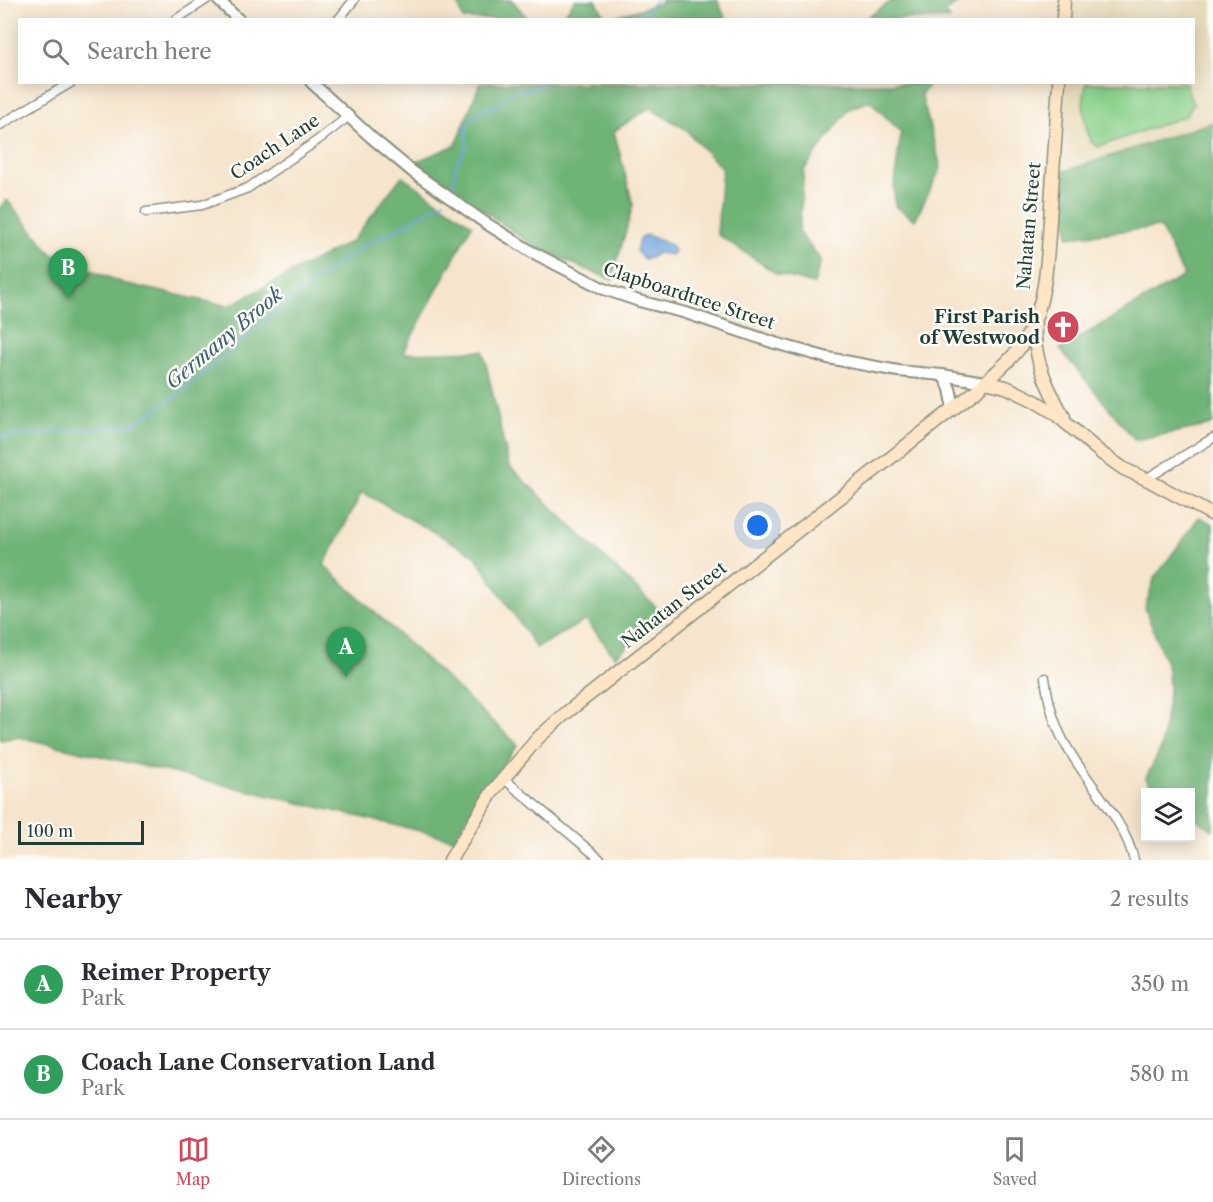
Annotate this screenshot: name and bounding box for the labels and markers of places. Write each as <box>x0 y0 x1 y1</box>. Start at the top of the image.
pin: B <box>48 248 88 298</box>
place label: First Parish of Westwood <box>919 306 1041 349</box>
church icon: First Parish of Westwood <box>1045 309 1081 345</box>
pin: A <box>326 628 366 677</box>

